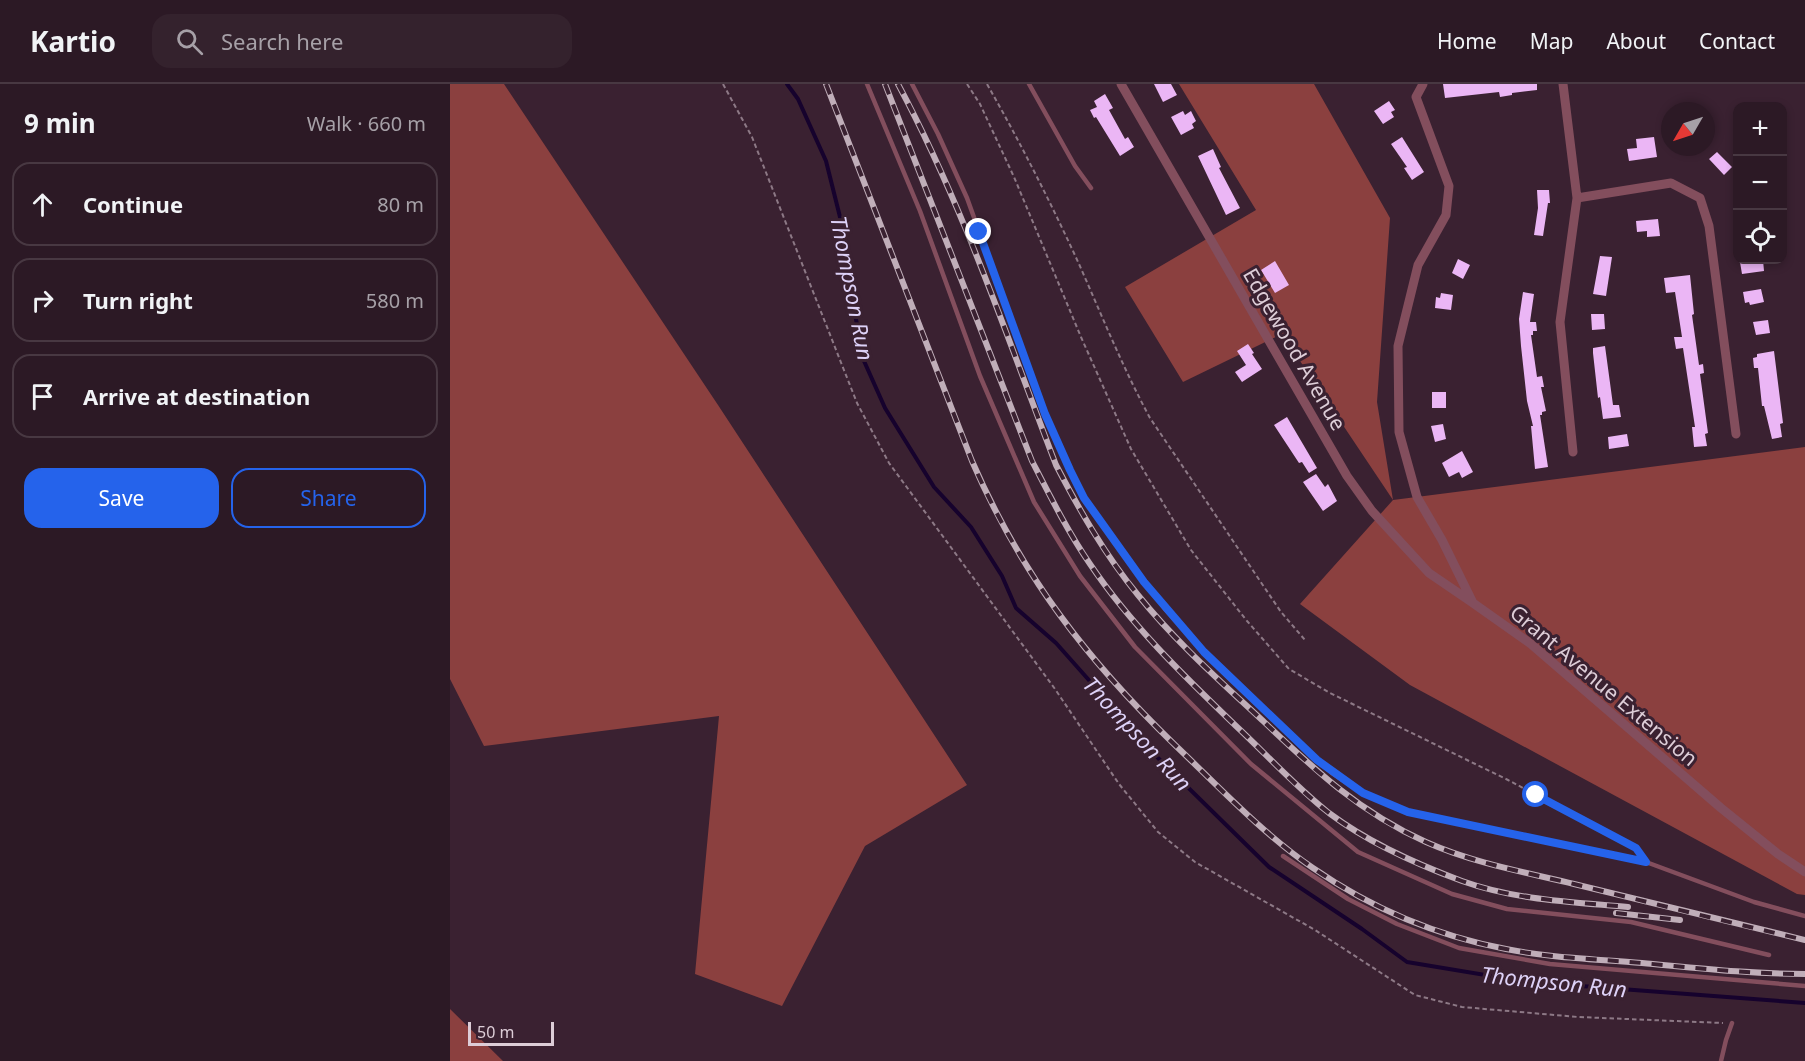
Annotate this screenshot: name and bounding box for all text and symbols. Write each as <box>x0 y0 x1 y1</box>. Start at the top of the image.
search box <box>152 14 572 68</box>
text: Kartio <box>30 22 116 60</box>
icon: search <box>173 25 206 58</box>
text: Search here <box>221 26 343 56</box>
text: Home <box>1437 27 1497 55</box>
text: Map <box>1530 27 1573 55</box>
text: About <box>1606 27 1666 55</box>
text: Contact <box>1699 27 1775 55</box>
north arrow <box>1661 102 1715 156</box>
map controls <box>1733 102 1787 264</box>
button: + <box>1733 102 1787 156</box>
text: 9 min <box>24 105 96 141</box>
text: Walk · 660 m <box>307 110 426 137</box>
button: − <box>1733 156 1787 210</box>
icon: ahead <box>26 188 59 221</box>
text: Continue <box>83 189 183 219</box>
text: 80 m <box>377 191 424 218</box>
button: locate <box>1733 210 1787 264</box>
water label: Thompson Run <box>824 213 882 363</box>
route end <box>965 218 991 244</box>
street label: Edgewood Avenue <box>1237 263 1353 435</box>
icon: right <box>26 284 59 317</box>
text: Turn right <box>83 285 193 315</box>
text: 580 m <box>366 287 424 314</box>
icon: arrive <box>26 380 59 413</box>
text: Arrive at destination <box>83 381 310 411</box>
button: Save <box>24 468 219 528</box>
button: Share <box>231 468 426 528</box>
street label: Grant Avenue Extension <box>1504 598 1704 772</box>
water label: Thompson Run <box>1077 669 1199 797</box>
route start <box>1522 781 1548 807</box>
water label: Thompson Run <box>1480 958 1628 1004</box>
scale bar <box>468 1019 554 1046</box>
text: 50 m <box>477 1021 514 1043</box>

